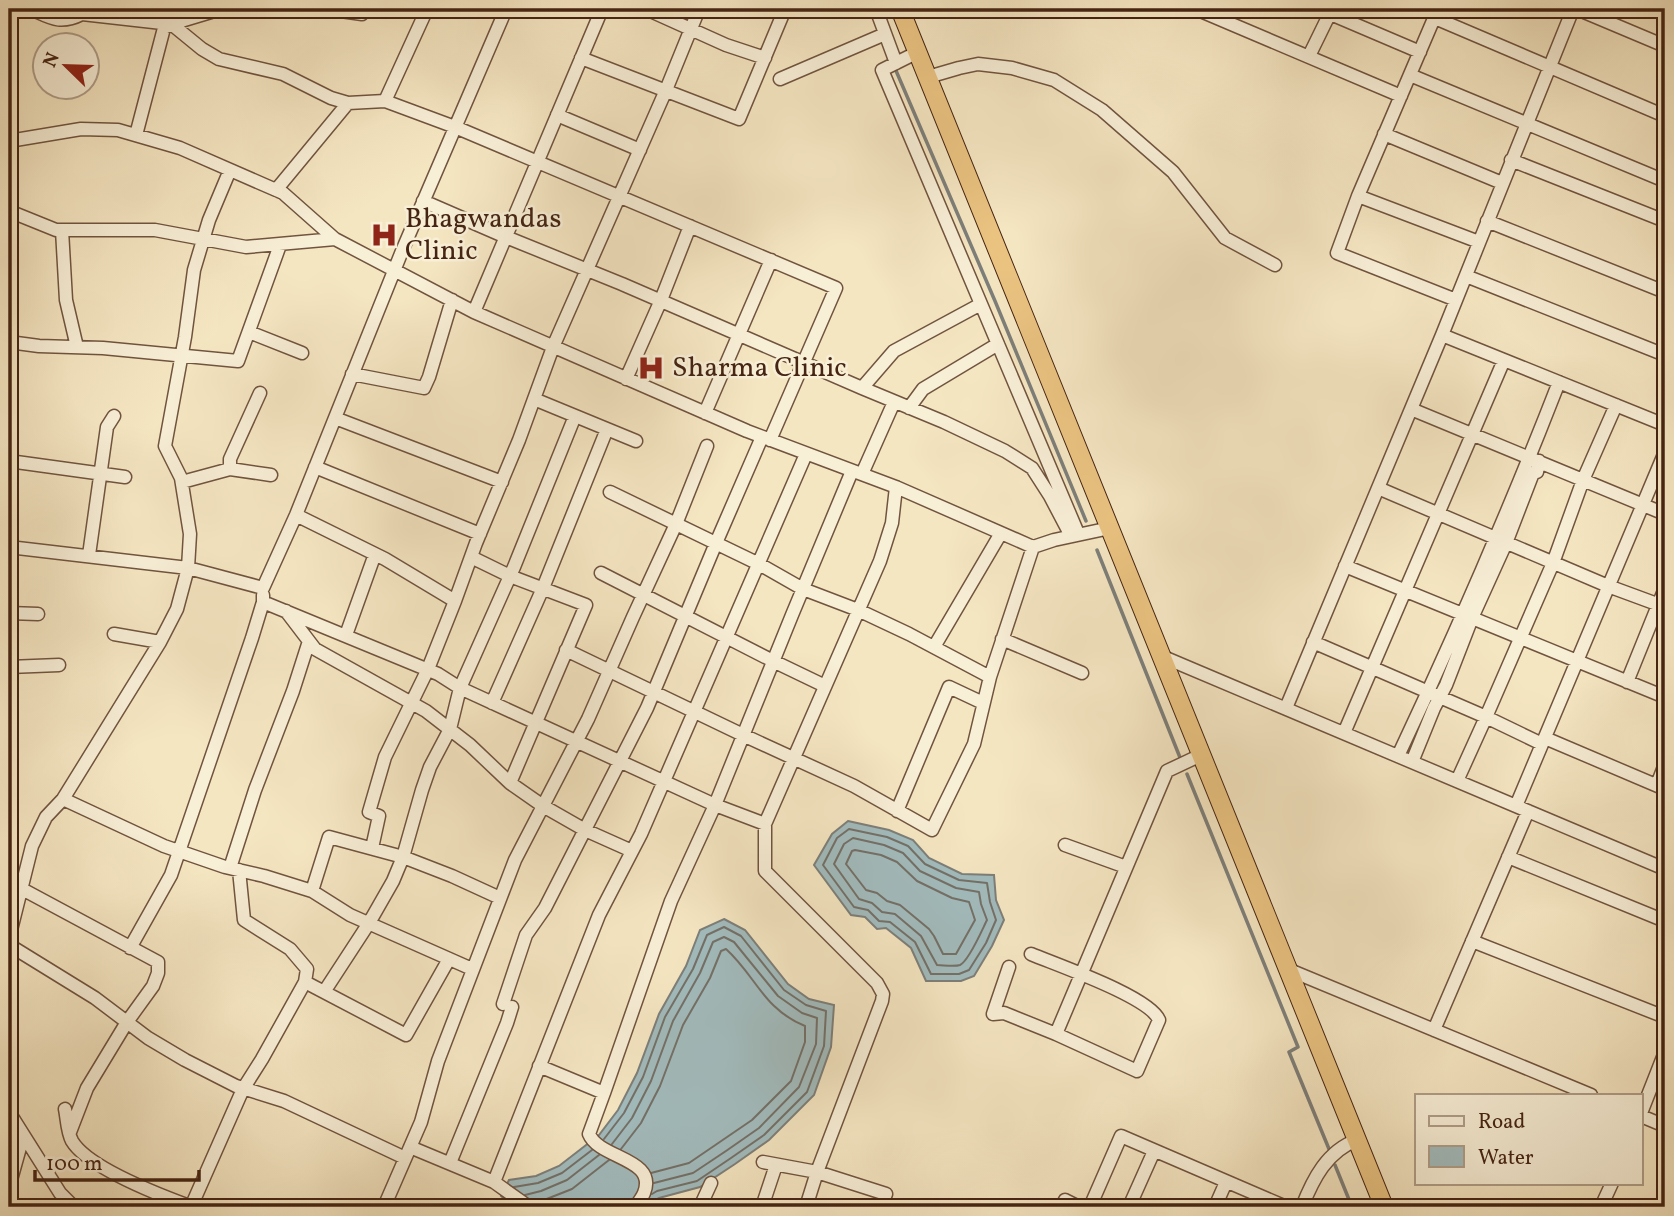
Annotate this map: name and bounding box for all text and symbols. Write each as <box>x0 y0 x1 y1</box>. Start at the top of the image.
north arrow <box>32 32 102 102</box>
text: N <box>38 49 67 72</box>
place label: Bhagwandas Clinic <box>405 200 561 271</box>
hospital icon: Bhagwandas Clinic <box>369 220 399 250</box>
place label: Sharma Clinic <box>672 349 847 388</box>
hospital icon: Sharma Clinic <box>636 353 666 383</box>
legend <box>1415 1094 1642 1184</box>
text: Road <box>1478 1108 1525 1137</box>
scale bar <box>35 1139 200 1183</box>
text: Water <box>1478 1144 1534 1173</box>
text: 100 m <box>46 1150 103 1179</box>

